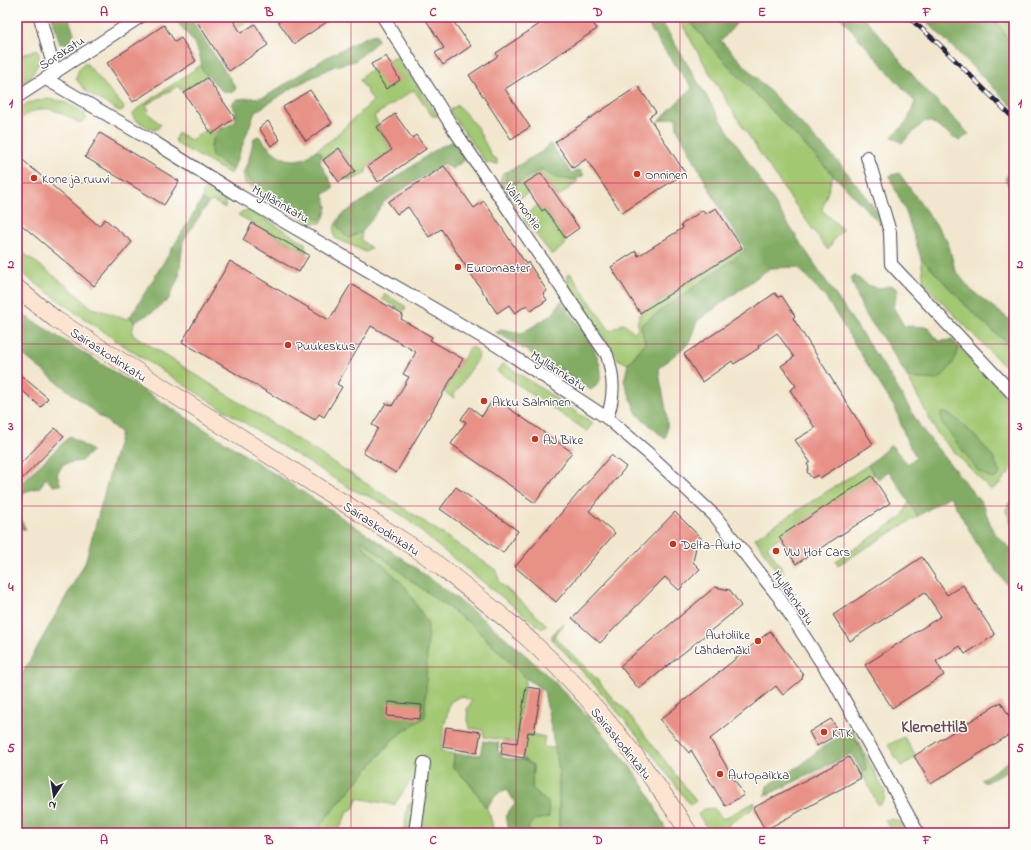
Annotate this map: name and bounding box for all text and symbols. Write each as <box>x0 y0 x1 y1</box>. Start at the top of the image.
text: A <box>100 3 108 22</box>
text: B <box>264 3 274 22</box>
text: C <box>429 3 437 22</box>
text: D <box>592 3 603 22</box>
text: E <box>758 3 766 22</box>
text: F <box>922 3 932 22</box>
street label: Sorakatu <box>35 32 88 75</box>
text: 1 <box>9 94 14 113</box>
text: 1 <box>1018 94 1023 113</box>
place label: Onninen <box>645 166 687 185</box>
marker: Onninen <box>632 169 642 179</box>
place label: Kone ja ruuvi <box>42 170 110 189</box>
marker: Kone ja ruuvi <box>29 173 39 183</box>
street label: Valimontie <box>499 179 546 234</box>
street label: Myllärinkatu <box>248 180 312 229</box>
text: 2 <box>7 255 15 274</box>
text: 2 <box>1016 255 1024 274</box>
place label: Euromaster <box>466 259 531 278</box>
marker: Euromaster <box>453 262 463 272</box>
street label: Sairaskodinkatu <box>66 323 150 387</box>
place label: Puukeskus <box>296 337 356 356</box>
marker: Puukeskus <box>283 340 293 350</box>
street label: Myllärinkatu <box>526 346 590 397</box>
place label: Akku Salminen <box>492 393 571 412</box>
marker: Akku Salminen <box>479 396 489 406</box>
text: 3 <box>7 417 14 436</box>
text: 3 <box>1016 417 1023 436</box>
place label: AJ Bike <box>543 431 583 450</box>
marker: AJ Bike <box>530 434 540 444</box>
street label: Sairaskodinkatu <box>339 497 423 561</box>
place label: Delta-Auto <box>680 536 742 555</box>
marker: Delta-Auto <box>668 539 678 549</box>
place label: VW Hot Cars <box>783 543 851 562</box>
marker: VW Hot Cars <box>771 546 781 556</box>
street label: Myllärinkatu <box>766 566 819 630</box>
text: 4 <box>7 578 14 597</box>
text: 4 <box>1016 578 1023 597</box>
place label: Autoliike Lähdemäki <box>695 626 750 660</box>
marker: Autoliike Lähdemäki <box>753 636 763 646</box>
street label: Sairaskodinkatu <box>586 704 656 784</box>
district label: Klemettilä <box>901 715 967 740</box>
place label: KTK <box>832 724 853 743</box>
marker: KTK <box>819 727 829 737</box>
text: 5 <box>7 739 15 758</box>
text: 5 <box>1016 739 1024 758</box>
place label: Autopaikka <box>728 766 789 785</box>
marker: Autopaikka <box>715 769 725 779</box>
north arrow <box>34 776 74 816</box>
text: N <box>47 796 57 813</box>
text: A <box>100 831 108 850</box>
text: B <box>264 831 274 850</box>
text: C <box>429 831 437 850</box>
text: D <box>592 831 603 850</box>
text: E <box>758 831 766 850</box>
text: F <box>922 831 932 850</box>

